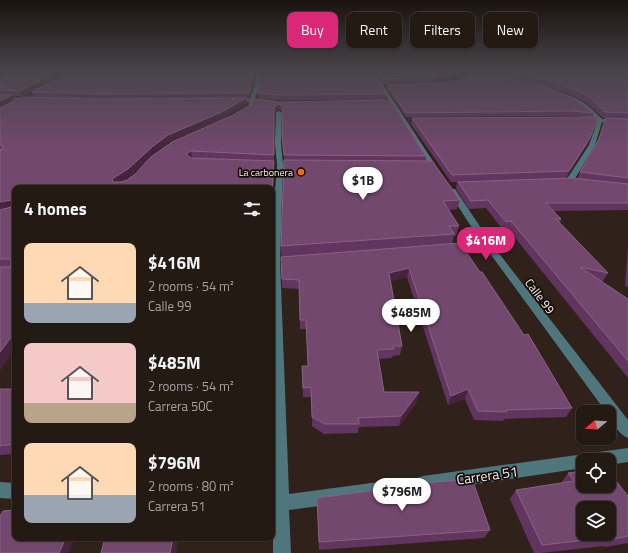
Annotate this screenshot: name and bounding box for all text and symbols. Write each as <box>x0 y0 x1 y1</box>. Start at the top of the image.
chip: Buy <box>287 12 338 48</box>
chip: Rent <box>346 12 402 48</box>
chip: Filters <box>410 12 475 48</box>
chip: New <box>483 12 538 48</box>
place label: La carbonera <box>239 165 293 180</box>
marker: La carbonera <box>296 167 306 177</box>
pin: $1B <box>344 167 382 201</box>
text: $1B <box>352 170 374 190</box>
text: 4 homes <box>24 196 87 222</box>
icon: filters <box>241 198 263 220</box>
pin: $416M <box>458 227 514 261</box>
text: $416M <box>466 230 506 250</box>
text: $416M <box>148 250 201 276</box>
icon: home <box>56 259 104 307</box>
street label: Calle 99 <box>520 274 560 318</box>
text: 2 rooms · 54 m² <box>148 276 234 296</box>
text: Calle 99 <box>148 296 192 316</box>
pin: $485M <box>383 299 439 333</box>
text: $485M <box>391 302 431 322</box>
text: $485M <box>148 350 201 376</box>
icon: home <box>56 359 104 407</box>
text: 2 rooms · 54 m² <box>148 376 234 396</box>
text: Carrera 50C <box>148 396 213 416</box>
north arrow <box>576 405 616 445</box>
map controls <box>576 405 616 541</box>
text: $796M <box>148 450 201 476</box>
button: locate <box>576 453 616 493</box>
icon: home <box>56 459 104 507</box>
street label: Carrera 51 <box>455 460 519 490</box>
text: 2 rooms · 80 m² <box>148 476 234 496</box>
pin: $796M <box>374 478 430 512</box>
text: $796M <box>382 481 422 501</box>
text: Carrera 51 <box>148 496 205 516</box>
button: layers <box>576 501 616 541</box>

